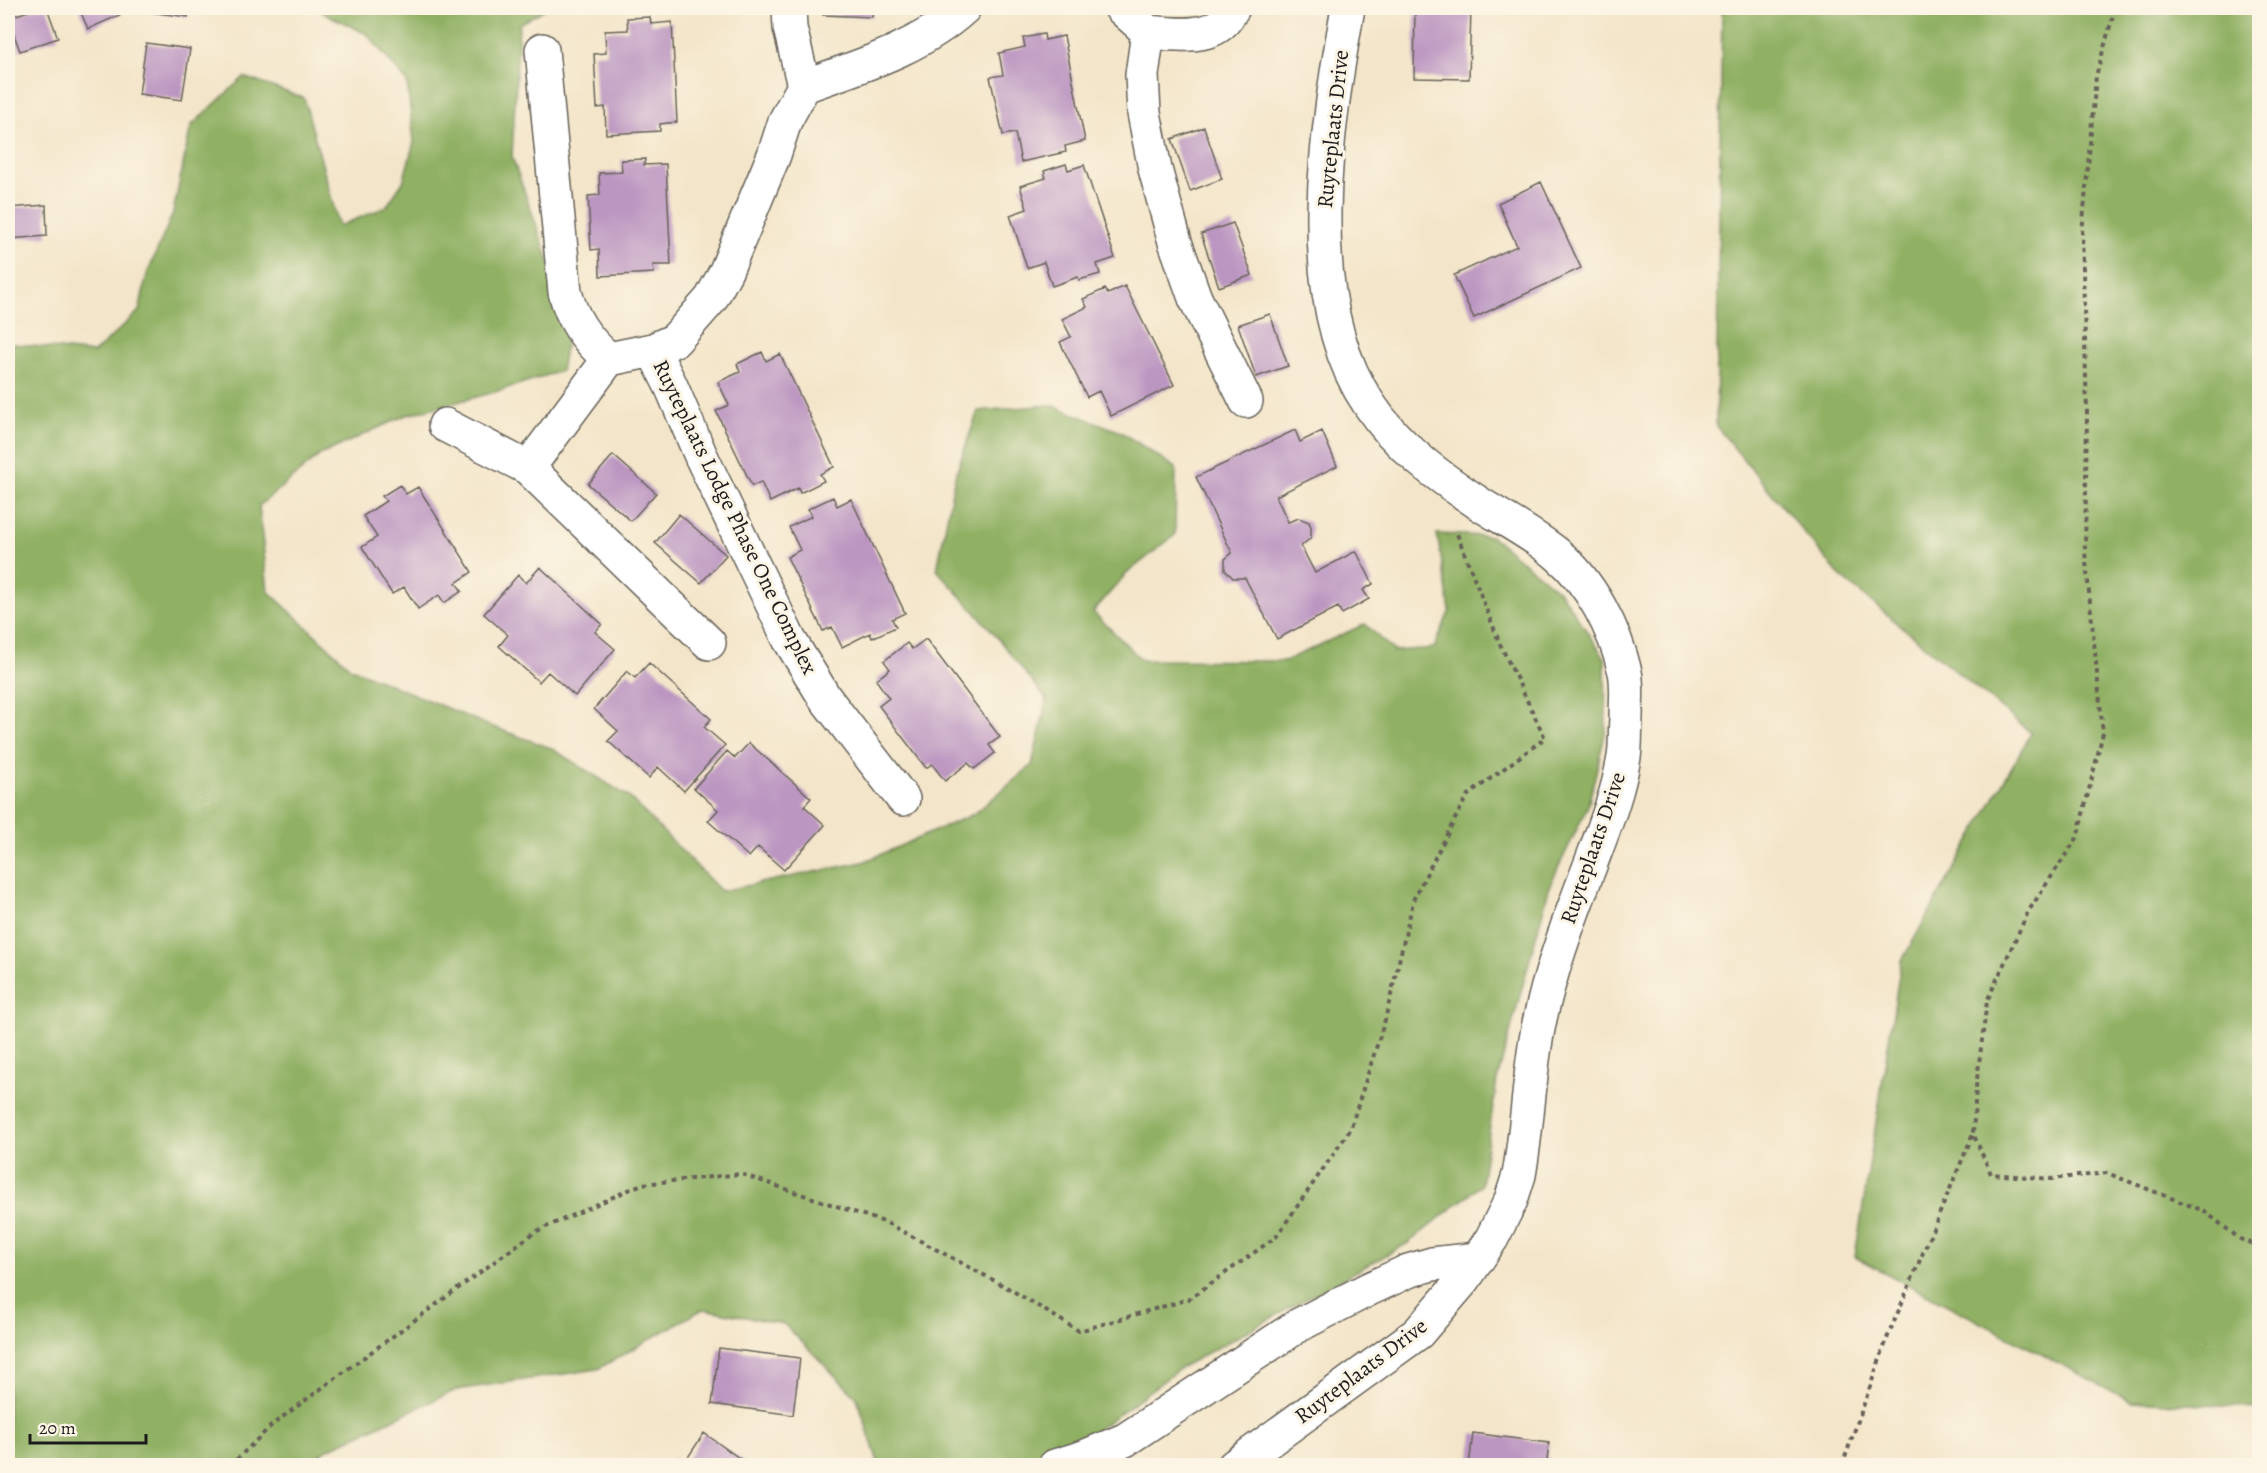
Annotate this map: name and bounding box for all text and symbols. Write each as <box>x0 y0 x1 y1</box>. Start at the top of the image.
street label: Ruyteplaats Drive <box>1310 48 1356 210</box>
street label: Ruyteplaats Lodge Phase One Complex <box>645 355 825 680</box>
street label: Ruyteplaats Drive <box>1553 768 1633 928</box>
street label: Ruyteplaats Drive <box>1288 1311 1434 1431</box>
scale bar <box>30 1407 146 1445</box>
text: 20 m <box>39 1416 76 1440</box>

